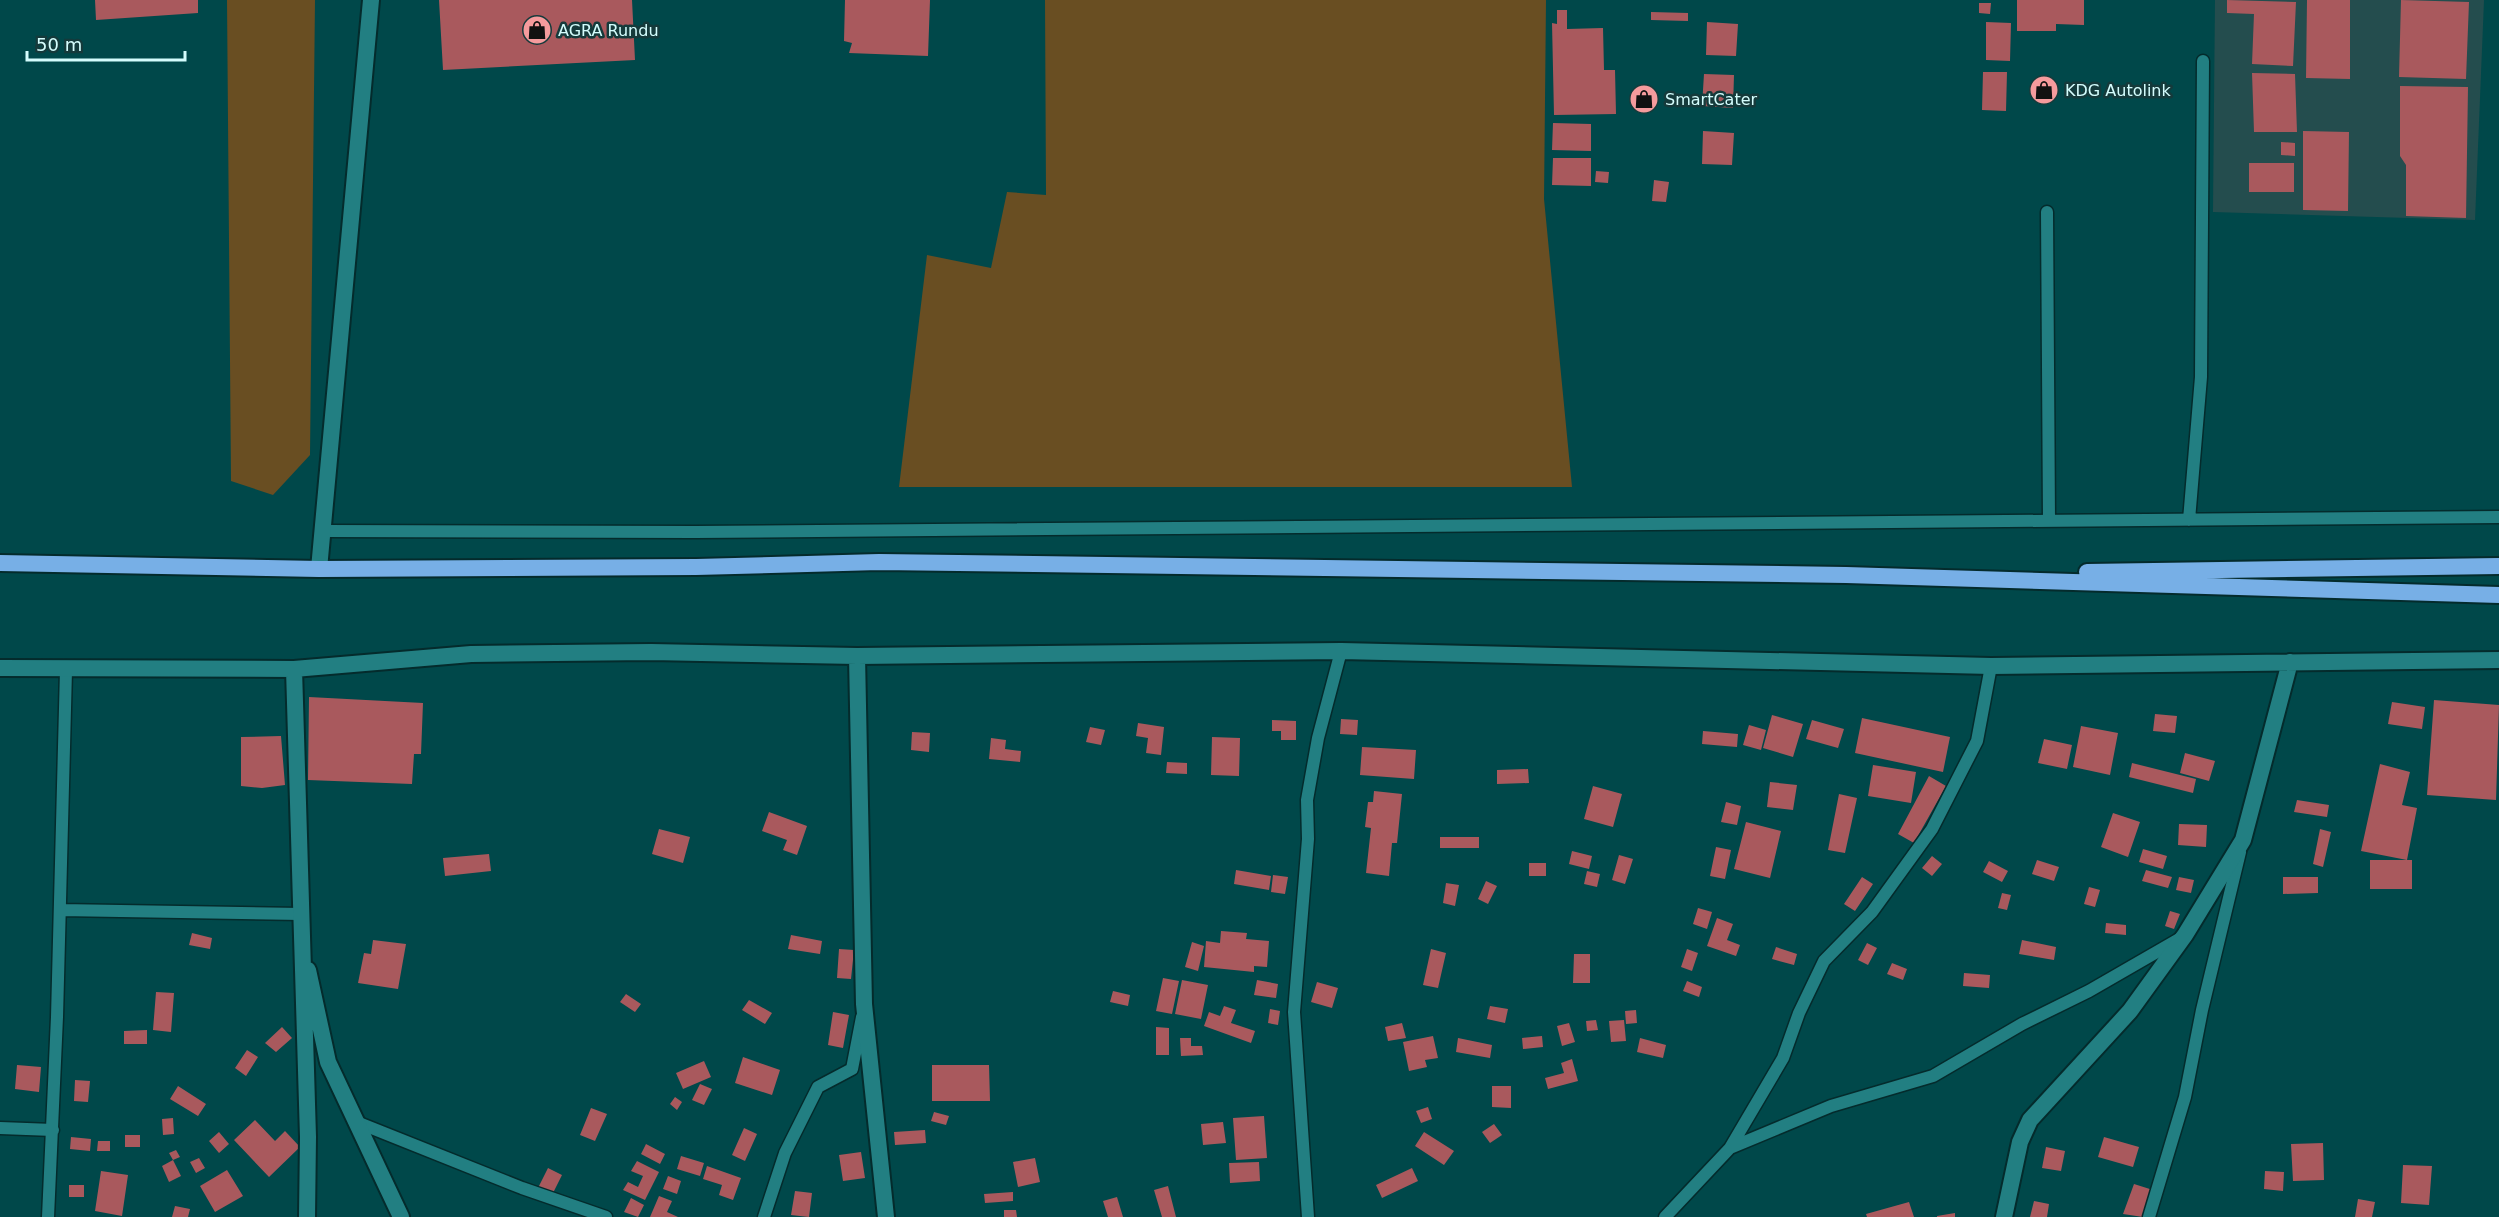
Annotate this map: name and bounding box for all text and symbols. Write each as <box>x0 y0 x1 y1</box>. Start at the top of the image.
shop icon: AGRA Rundu <box>521 14 553 46</box>
place label: AGRA Rundu <box>558 21 659 40</box>
scale bar <box>27 24 184 62</box>
text: 50 m <box>36 34 82 55</box>
shop icon: KDG Autolink <box>2028 74 2060 106</box>
place label: KDG Autolink <box>2065 81 2171 100</box>
shop icon: SmartCater <box>1628 83 1660 115</box>
place label: SmartCater <box>1665 90 1757 109</box>

